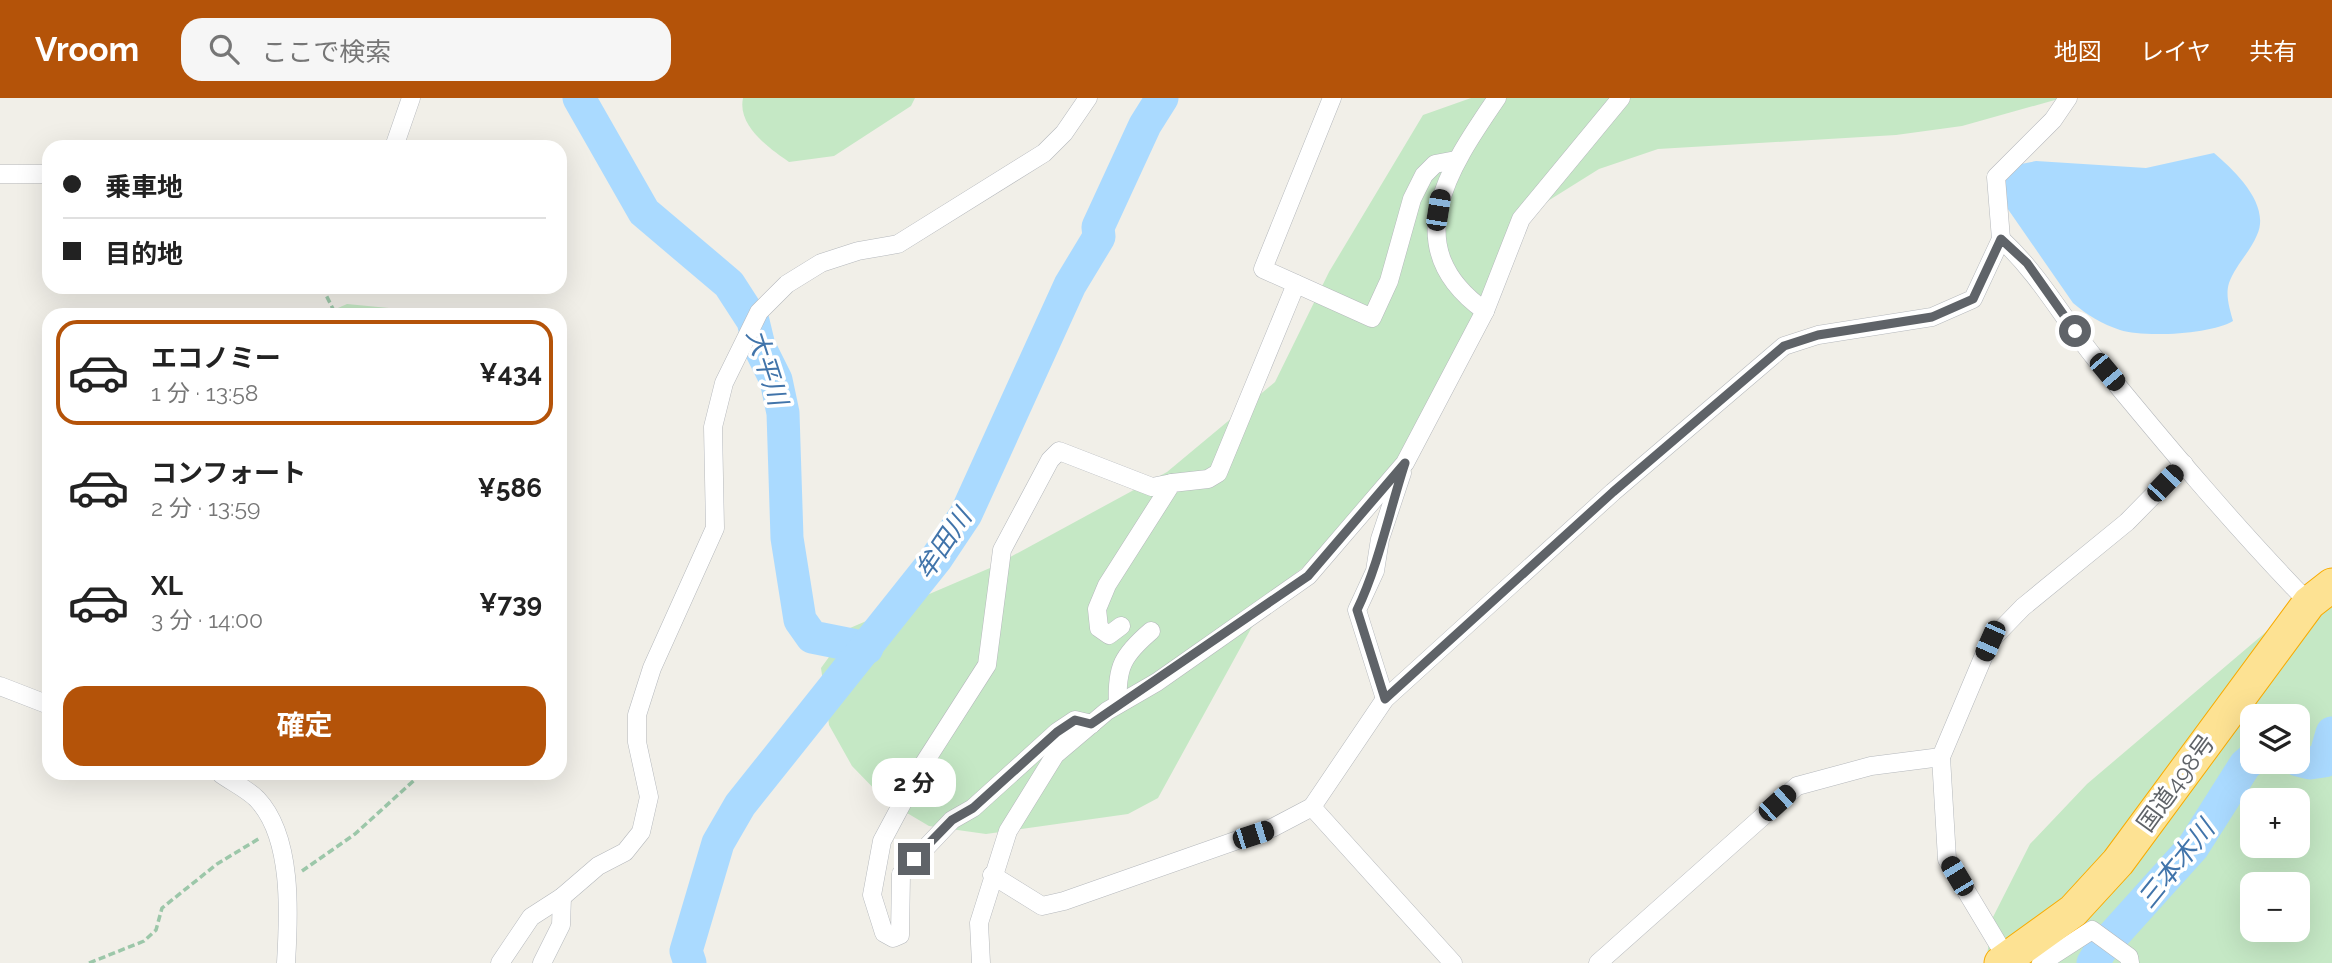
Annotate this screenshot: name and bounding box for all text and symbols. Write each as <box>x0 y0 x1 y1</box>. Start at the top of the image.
search box <box>181 18 671 81</box>
text: Vroom <box>35 30 139 69</box>
icon: search <box>205 30 243 68</box>
text: ここで検索 <box>261 37 391 67</box>
text: 地図 <box>2054 37 2102 66</box>
text: レイヤ <box>2140 37 2211 66</box>
text: 共有 <box>2249 37 2297 66</box>
text: 乗車地 <box>105 172 183 202</box>
car <box>1425 188 1452 232</box>
text: 目的地 <box>105 239 183 269</box>
route start <box>2059 315 2091 347</box>
water label: 大平川 <box>741 325 794 412</box>
icon: car <box>67 341 130 404</box>
text: エコノミー <box>151 343 281 373</box>
car <box>2086 349 2129 395</box>
text: ¥434 <box>479 358 542 388</box>
text: 1 分 · 13:58 <box>151 379 258 406</box>
icon: car <box>67 456 130 519</box>
text: コンフォート <box>151 458 306 488</box>
car <box>2143 461 2188 505</box>
text: ¥586 <box>478 473 542 503</box>
text: 2 分 · 13:59 <box>151 494 260 521</box>
water label: 牟田川 <box>909 501 979 585</box>
icon: car <box>67 571 130 634</box>
text: XL <box>151 571 183 601</box>
text: ¥739 <box>479 588 542 618</box>
text: 3 分 · 14:00 <box>151 606 263 633</box>
car <box>1972 618 2009 664</box>
button: 確定 <box>63 686 546 766</box>
map controls <box>2240 704 2310 942</box>
button: layers <box>2240 704 2310 774</box>
street label: 国道498号 <box>2131 728 2221 837</box>
callout: 2 分 <box>872 758 956 806</box>
text: 2 分 <box>893 769 935 796</box>
car <box>1755 781 1800 825</box>
button: + <box>2240 788 2310 858</box>
water label: 三本木川 <box>2132 812 2222 914</box>
car <box>1230 819 1277 851</box>
route end <box>898 843 930 875</box>
car <box>1938 853 1977 899</box>
button: − <box>2240 872 2310 942</box>

